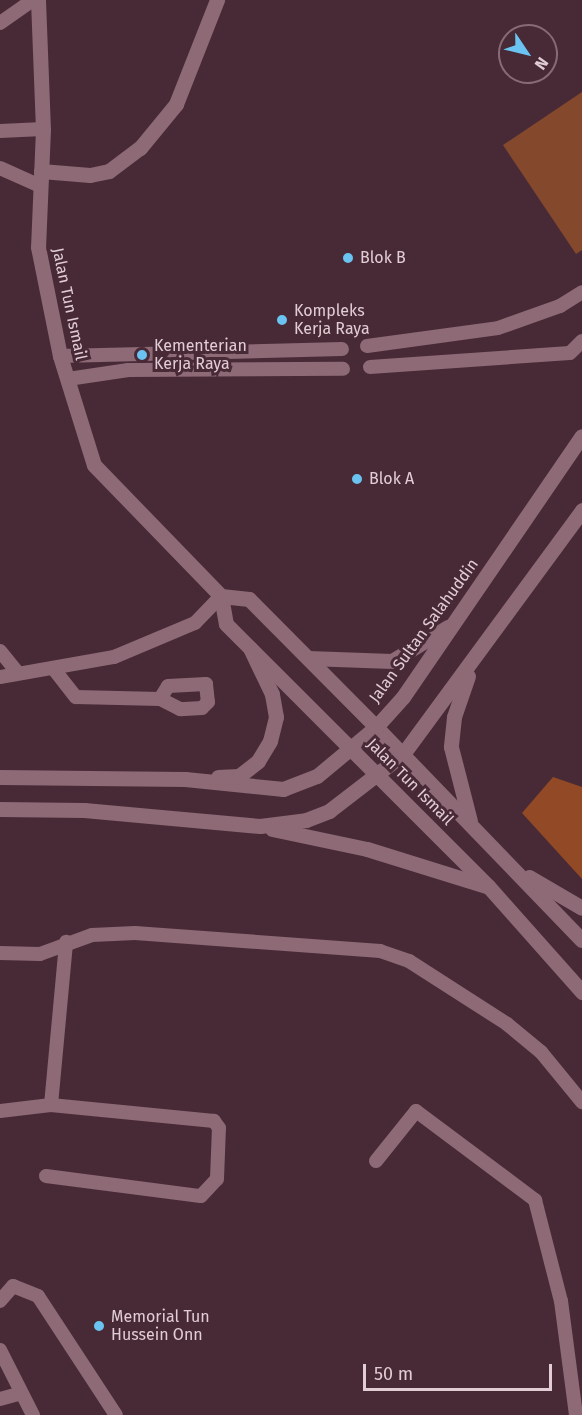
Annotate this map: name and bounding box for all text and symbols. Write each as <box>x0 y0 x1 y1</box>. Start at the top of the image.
north arrow <box>498 24 558 84</box>
text: N <box>531 54 552 73</box>
street label: Jalan Tun Ismail <box>48 246 90 362</box>
place label: Blok B <box>360 248 406 268</box>
marker: Blok B <box>341 251 355 265</box>
place label: Kompleks Kerja Raya <box>294 301 370 339</box>
marker: Kompleks Kerja Raya <box>275 313 289 327</box>
place label: Kementerian Kerja Raya <box>154 336 247 374</box>
marker: Kementerian Kerja Raya <box>135 348 149 362</box>
place label: Blok A <box>369 469 414 489</box>
marker: Blok A <box>350 472 364 486</box>
street label: Jalan Sultan Salahuddin <box>365 555 483 707</box>
street label: Jalan Tun Ismail <box>363 735 457 829</box>
place label: Memorial Tun Hussein Onn <box>111 1307 210 1345</box>
marker: Memorial Tun Hussein Onn <box>92 1319 106 1333</box>
scale bar <box>366 1352 555 1390</box>
text: 50 m <box>374 1363 413 1385</box>

